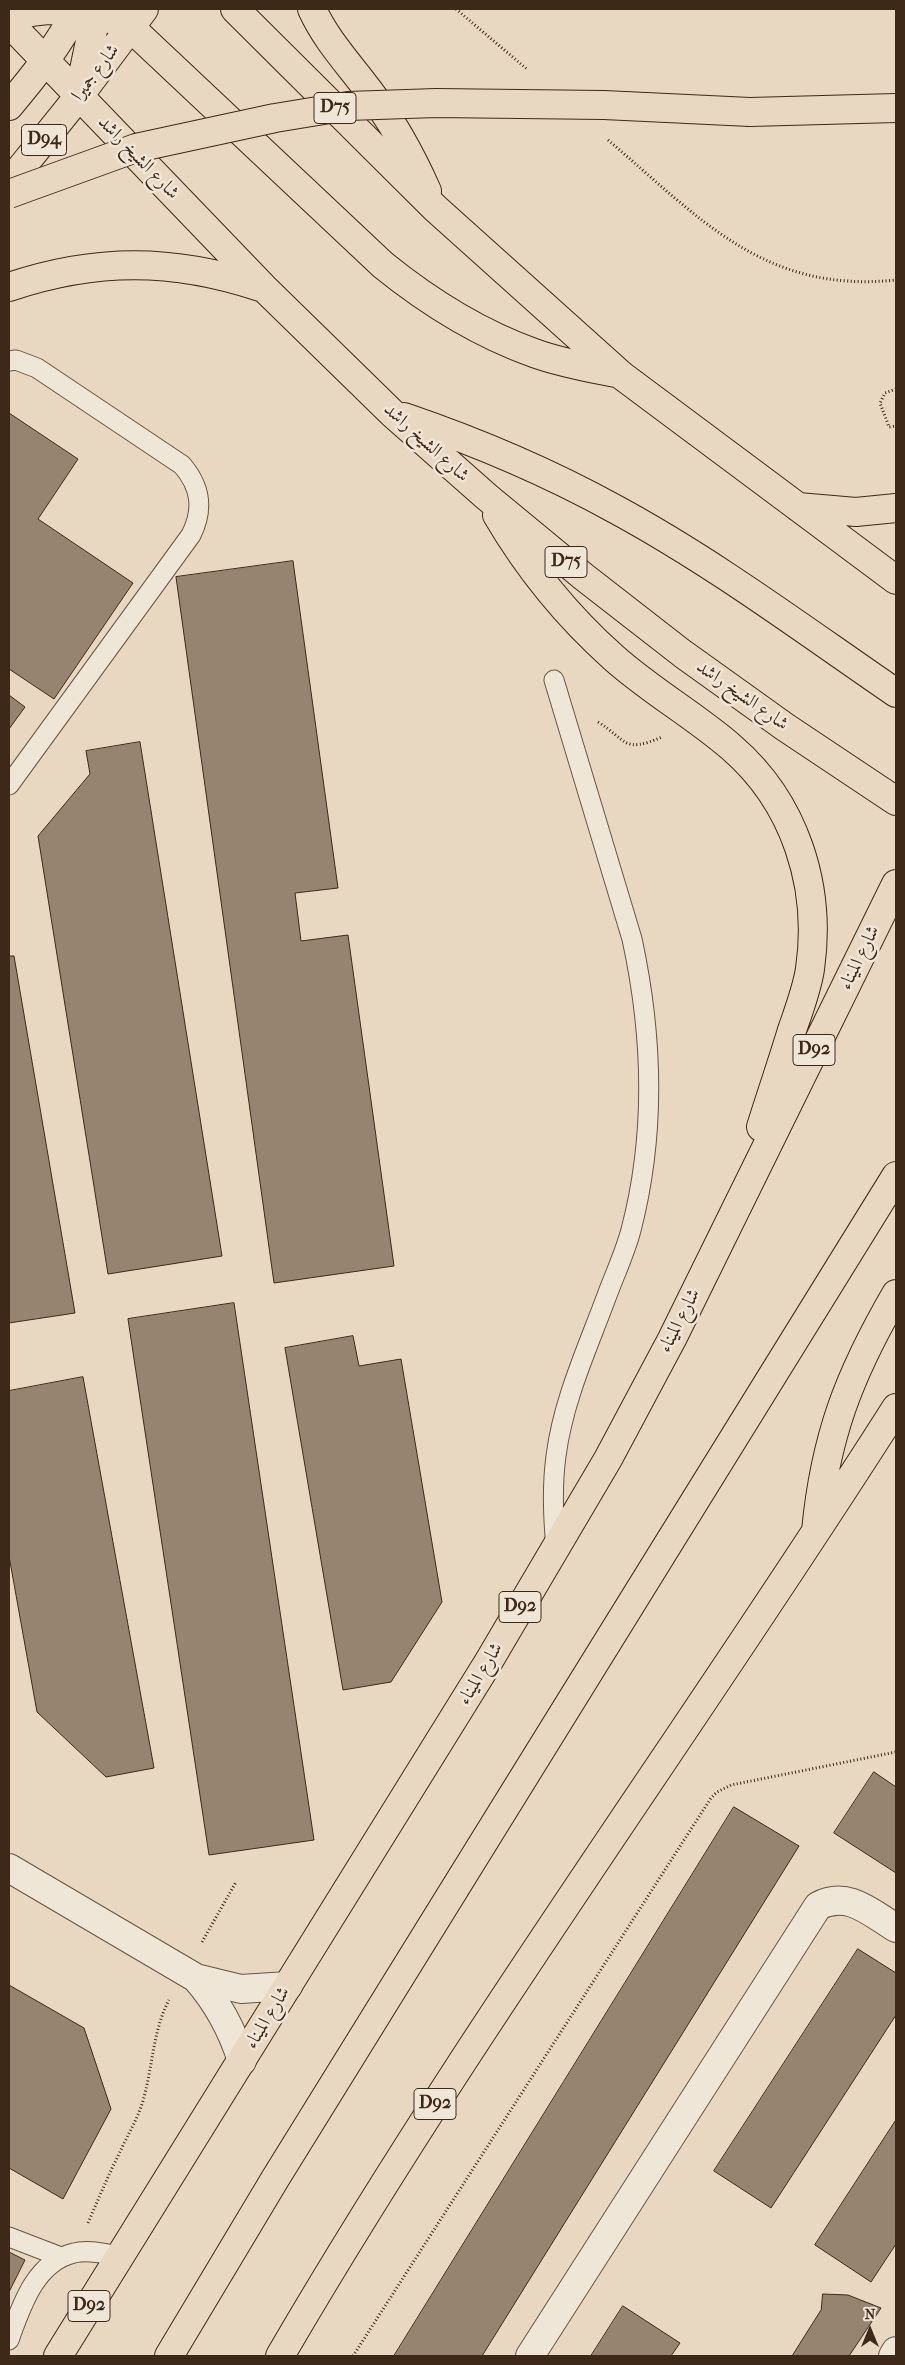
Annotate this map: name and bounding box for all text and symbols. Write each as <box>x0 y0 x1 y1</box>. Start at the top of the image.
street label: شارع جميرا <box>67 40 125 106</box>
road number: D75 <box>314 92 356 124</box>
street label: شارع الشيخ راشد <box>92 111 184 205</box>
road number: D94 <box>22 124 66 156</box>
street label: شارع الشيخ راشد <box>378 399 474 487</box>
road number: D75 <box>545 546 587 578</box>
street label: شارع الشيخ راشد <box>691 656 793 736</box>
street label: شارع الميناء <box>835 922 885 994</box>
road number: D92 <box>793 1034 835 1066</box>
street label: شارع الميناء <box>654 1285 706 1357</box>
road number: D92 <box>499 1591 541 1622</box>
street label: شارع الميناء <box>454 1639 508 1709</box>
street label: شارع الميناء <box>241 1983 295 2053</box>
road number: D92 <box>414 2088 456 2120</box>
road number: D92 <box>68 2290 110 2322</box>
north arrow <box>845 2305 895 2355</box>
text: N <box>865 2306 875 2323</box>

